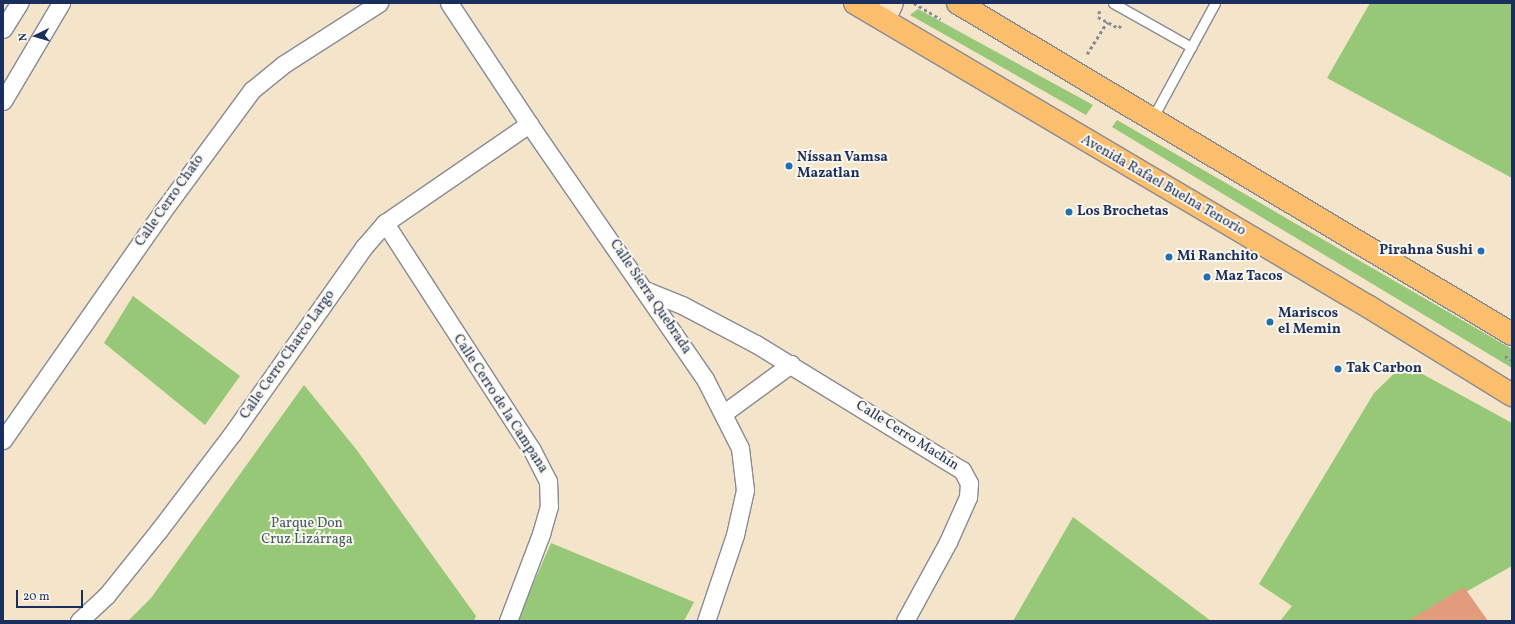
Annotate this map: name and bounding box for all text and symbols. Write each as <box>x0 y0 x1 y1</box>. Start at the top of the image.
north arrow <box>16 16 56 56</box>
text: N <box>16 32 31 42</box>
street label: Avenida Rafael Buelna Tenorio <box>1077 132 1249 240</box>
place label: Níssan Vamsa Mazatlan <box>797 150 888 182</box>
street label: Calle Cerro Chato <box>132 152 208 250</box>
marker: Níssan Vamsa Mazatlan <box>784 161 794 171</box>
place label: Los Brochetas <box>1077 204 1169 220</box>
marker: Los Brochetas <box>1064 207 1074 217</box>
street label: Calle Sierra Quebrada <box>606 237 694 357</box>
place label: Pirahna Sushi <box>1379 243 1473 259</box>
marker: Pirahna Sushi <box>1476 246 1486 256</box>
place label: Mi Ranchito <box>1177 249 1258 265</box>
marker: Mi Ranchito <box>1164 252 1174 262</box>
place label: Maz Tacos <box>1215 269 1283 285</box>
marker: Maz Tacos <box>1202 272 1212 282</box>
street label: Calle Cerro Charco Largo <box>237 287 339 423</box>
place label: Mariscos el Memin <box>1278 306 1341 338</box>
marker: Mariscos el Memin <box>1265 317 1275 327</box>
street label: Calle Cerro de la Campana <box>449 332 551 476</box>
place label: Tak Carbon <box>1346 361 1422 377</box>
marker: Tak Carbon <box>1333 364 1343 374</box>
street label: Calle Cerro Machín <box>852 397 962 475</box>
park label: Parque Don Cruz Lizárraga <box>261 516 353 548</box>
scale bar <box>18 582 85 608</box>
text: 20 m <box>23 589 50 605</box>

